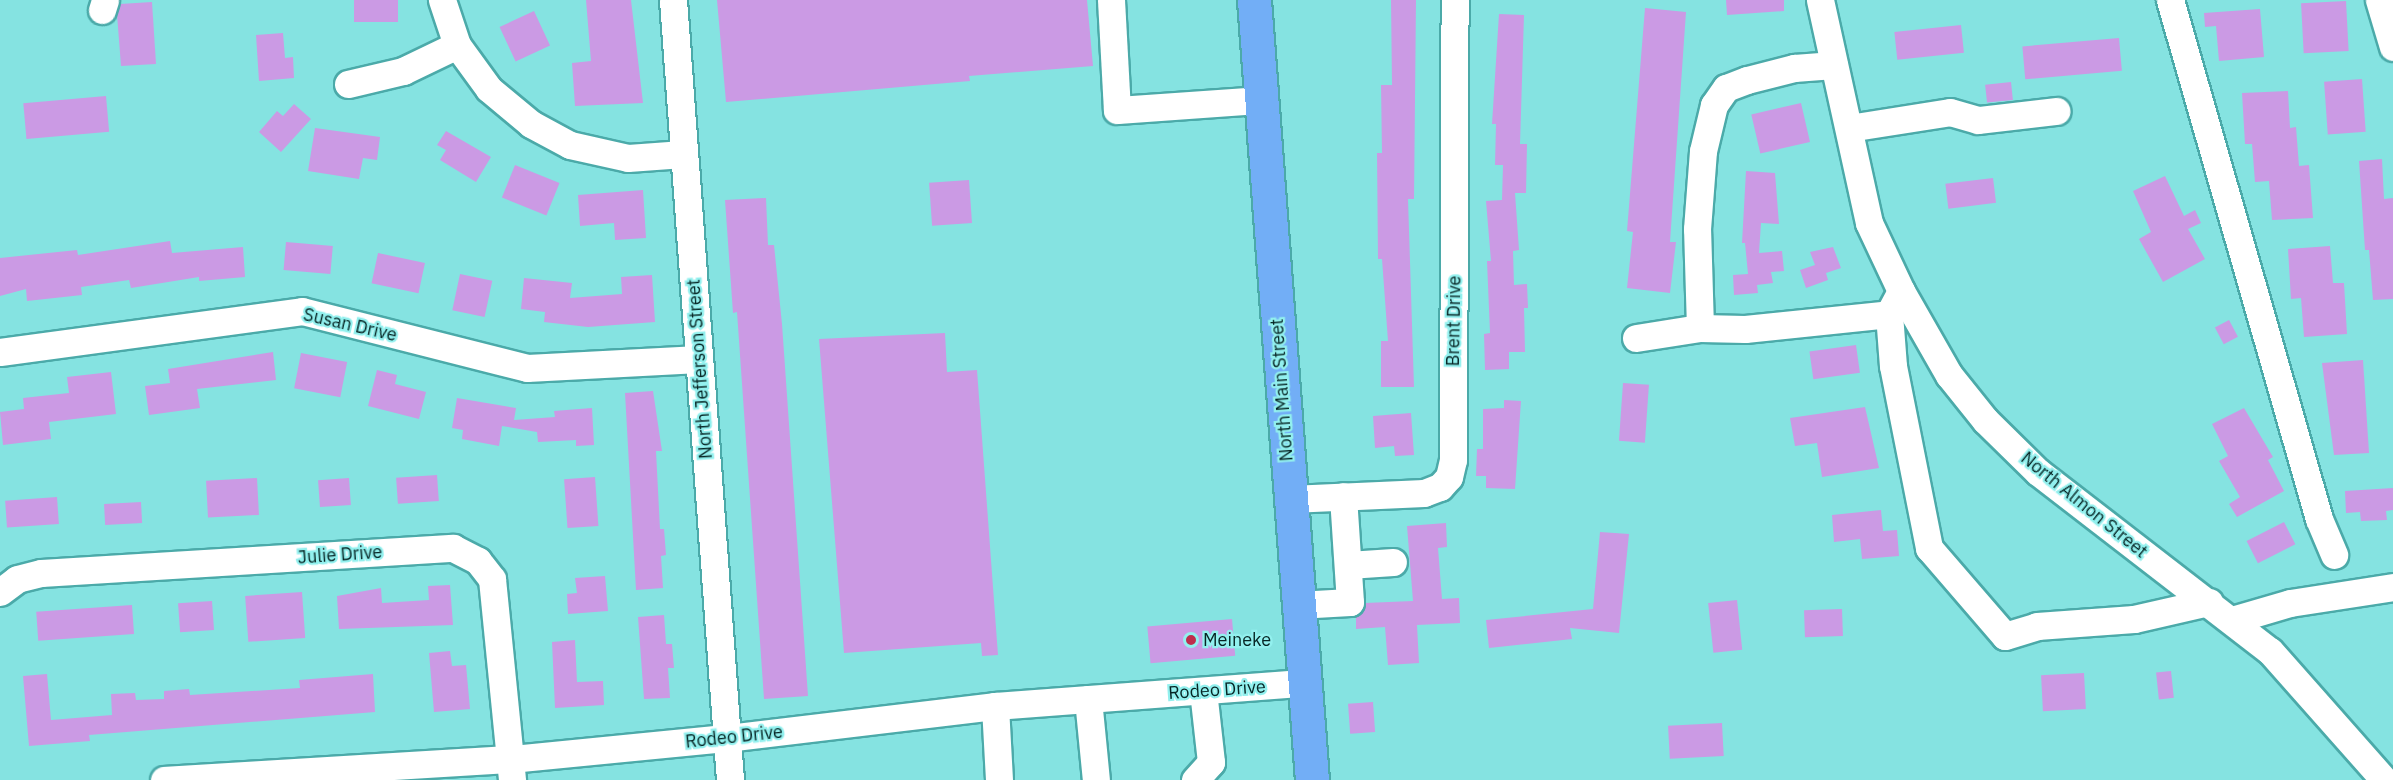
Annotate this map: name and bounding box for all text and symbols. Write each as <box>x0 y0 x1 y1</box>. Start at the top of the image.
street label: Brent Drive <box>1442 275 1466 367</box>
street label: North Jefferson Street <box>683 278 717 460</box>
street label: Susan Drive <box>301 304 399 346</box>
street label: North Main Street <box>1266 318 1298 462</box>
street label: North Almon Street <box>2016 447 2152 563</box>
street label: Julie Drive <box>297 541 383 569</box>
place label: Meineke <box>1203 629 1271 651</box>
marker: Meineke <box>1184 633 1198 647</box>
street label: Rodeo Drive <box>1167 676 1267 704</box>
street label: Rodeo Drive <box>684 721 784 753</box>

